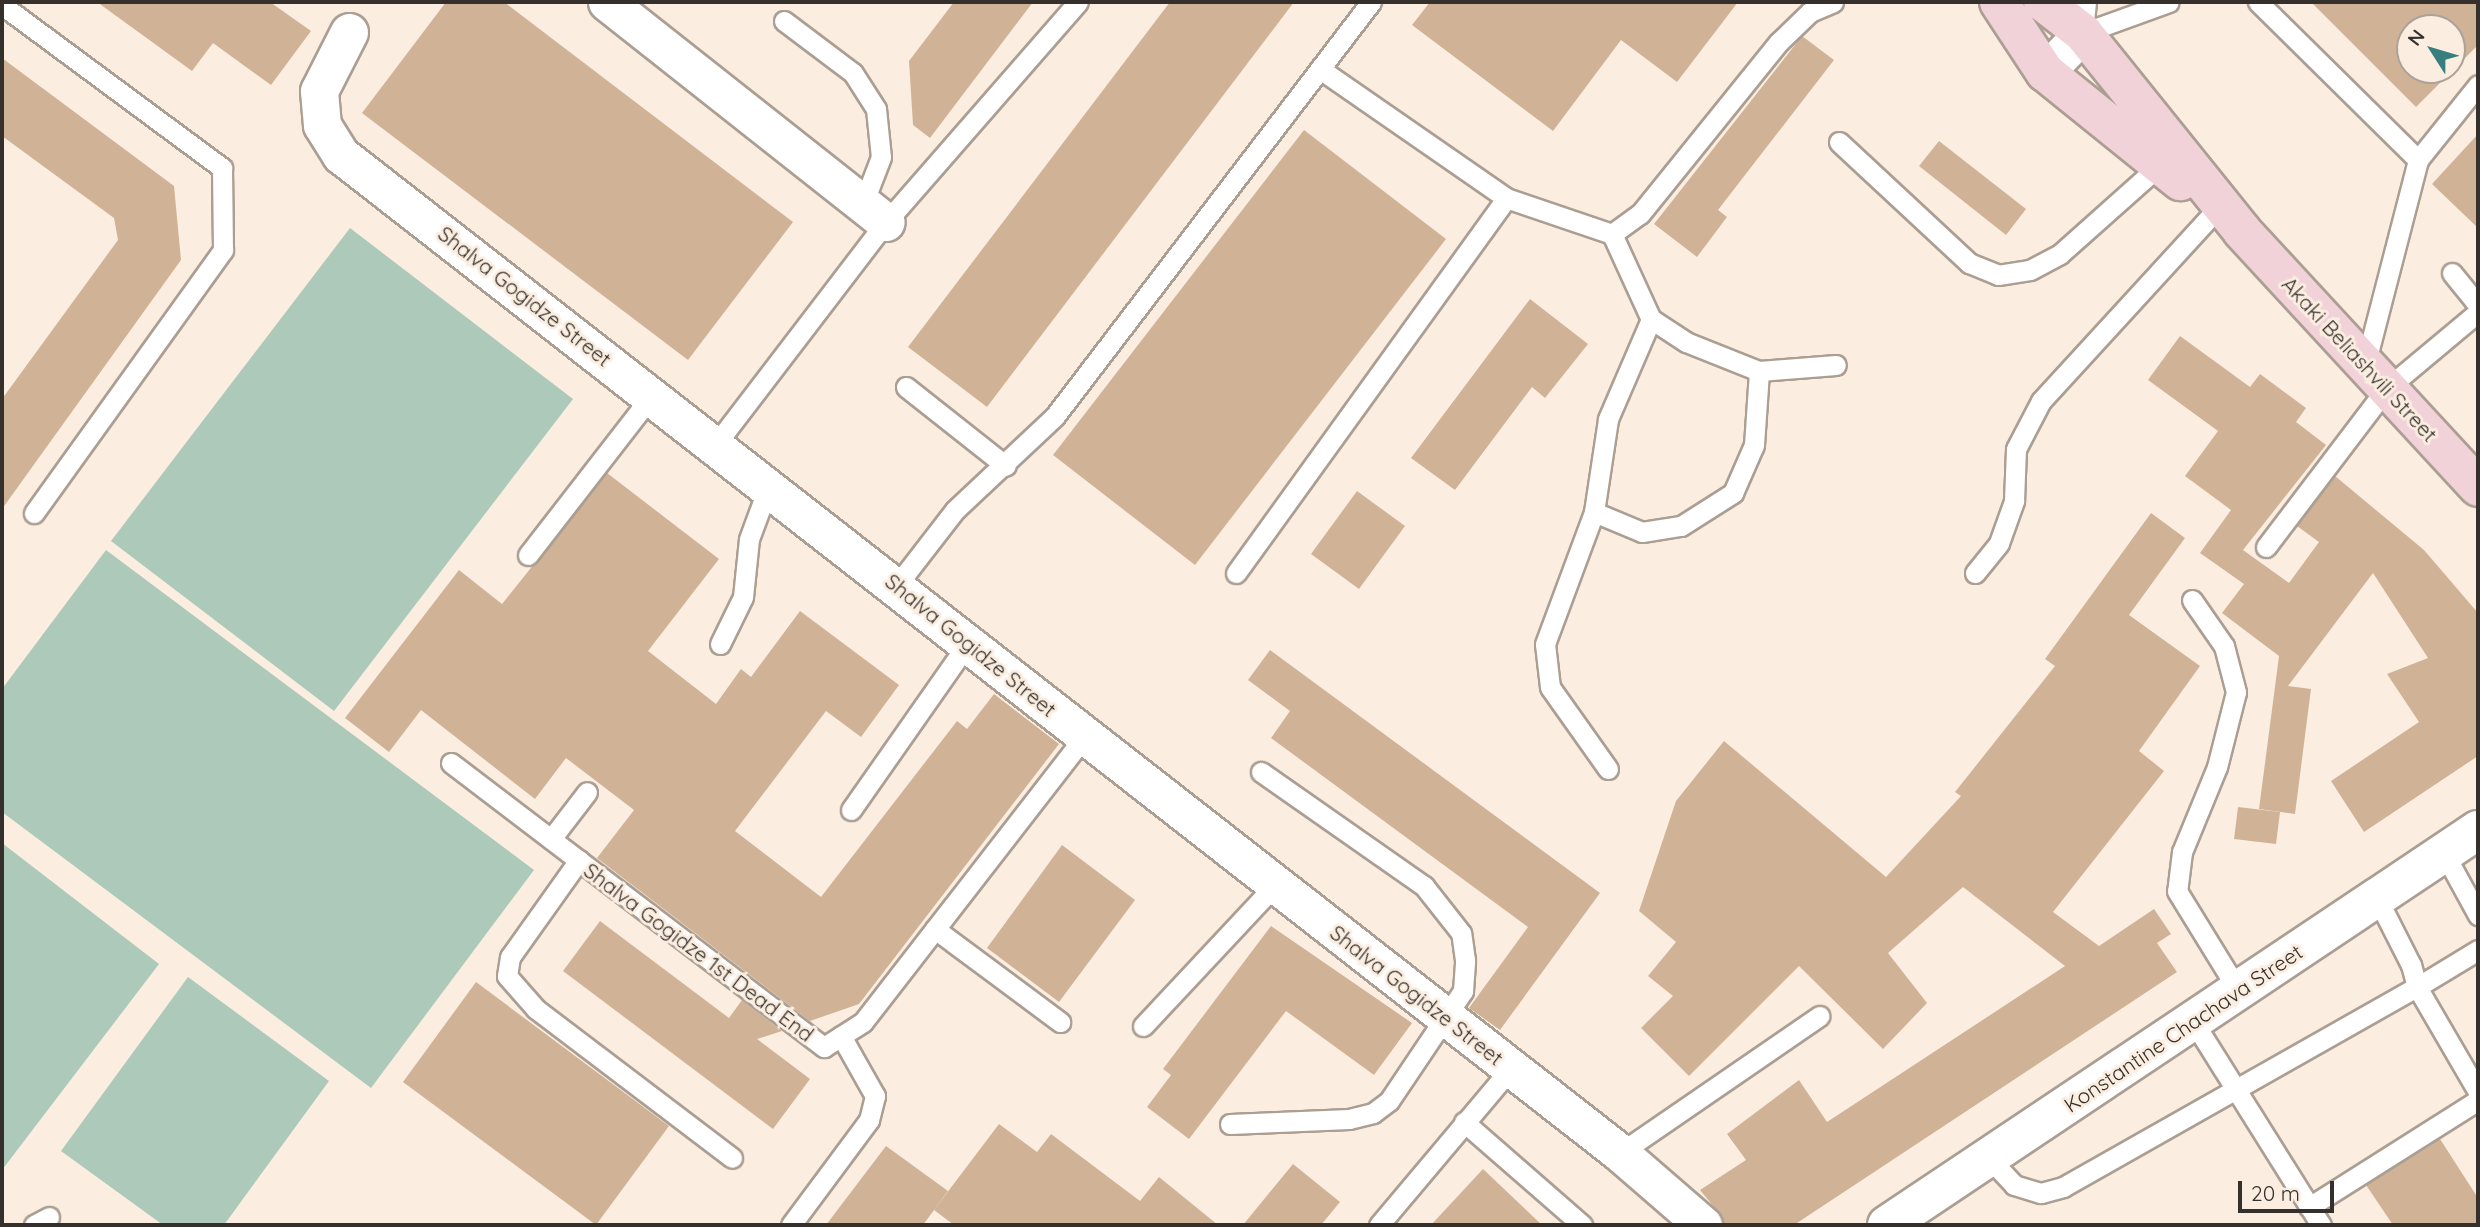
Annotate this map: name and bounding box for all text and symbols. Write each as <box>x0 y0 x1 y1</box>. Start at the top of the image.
north arrow <box>2396 14 2466 84</box>
text: N <box>2402 25 2430 50</box>
street label: Shalva Gogidze Street <box>433 221 617 371</box>
street label: Akaki Beliashvili Street <box>2277 271 2443 447</box>
street label: Shalva Gogidze Street <box>880 568 1062 722</box>
street label: Shalva Gogidze 1st Dead End <box>579 857 819 1047</box>
street label: Shalva Gogidze Street <box>1325 920 1509 1070</box>
street label: Konstantine Chachava Street <box>2059 939 2307 1117</box>
scale bar <box>2242 1168 2338 1212</box>
text: 20 m <box>2251 1180 2300 1206</box>

